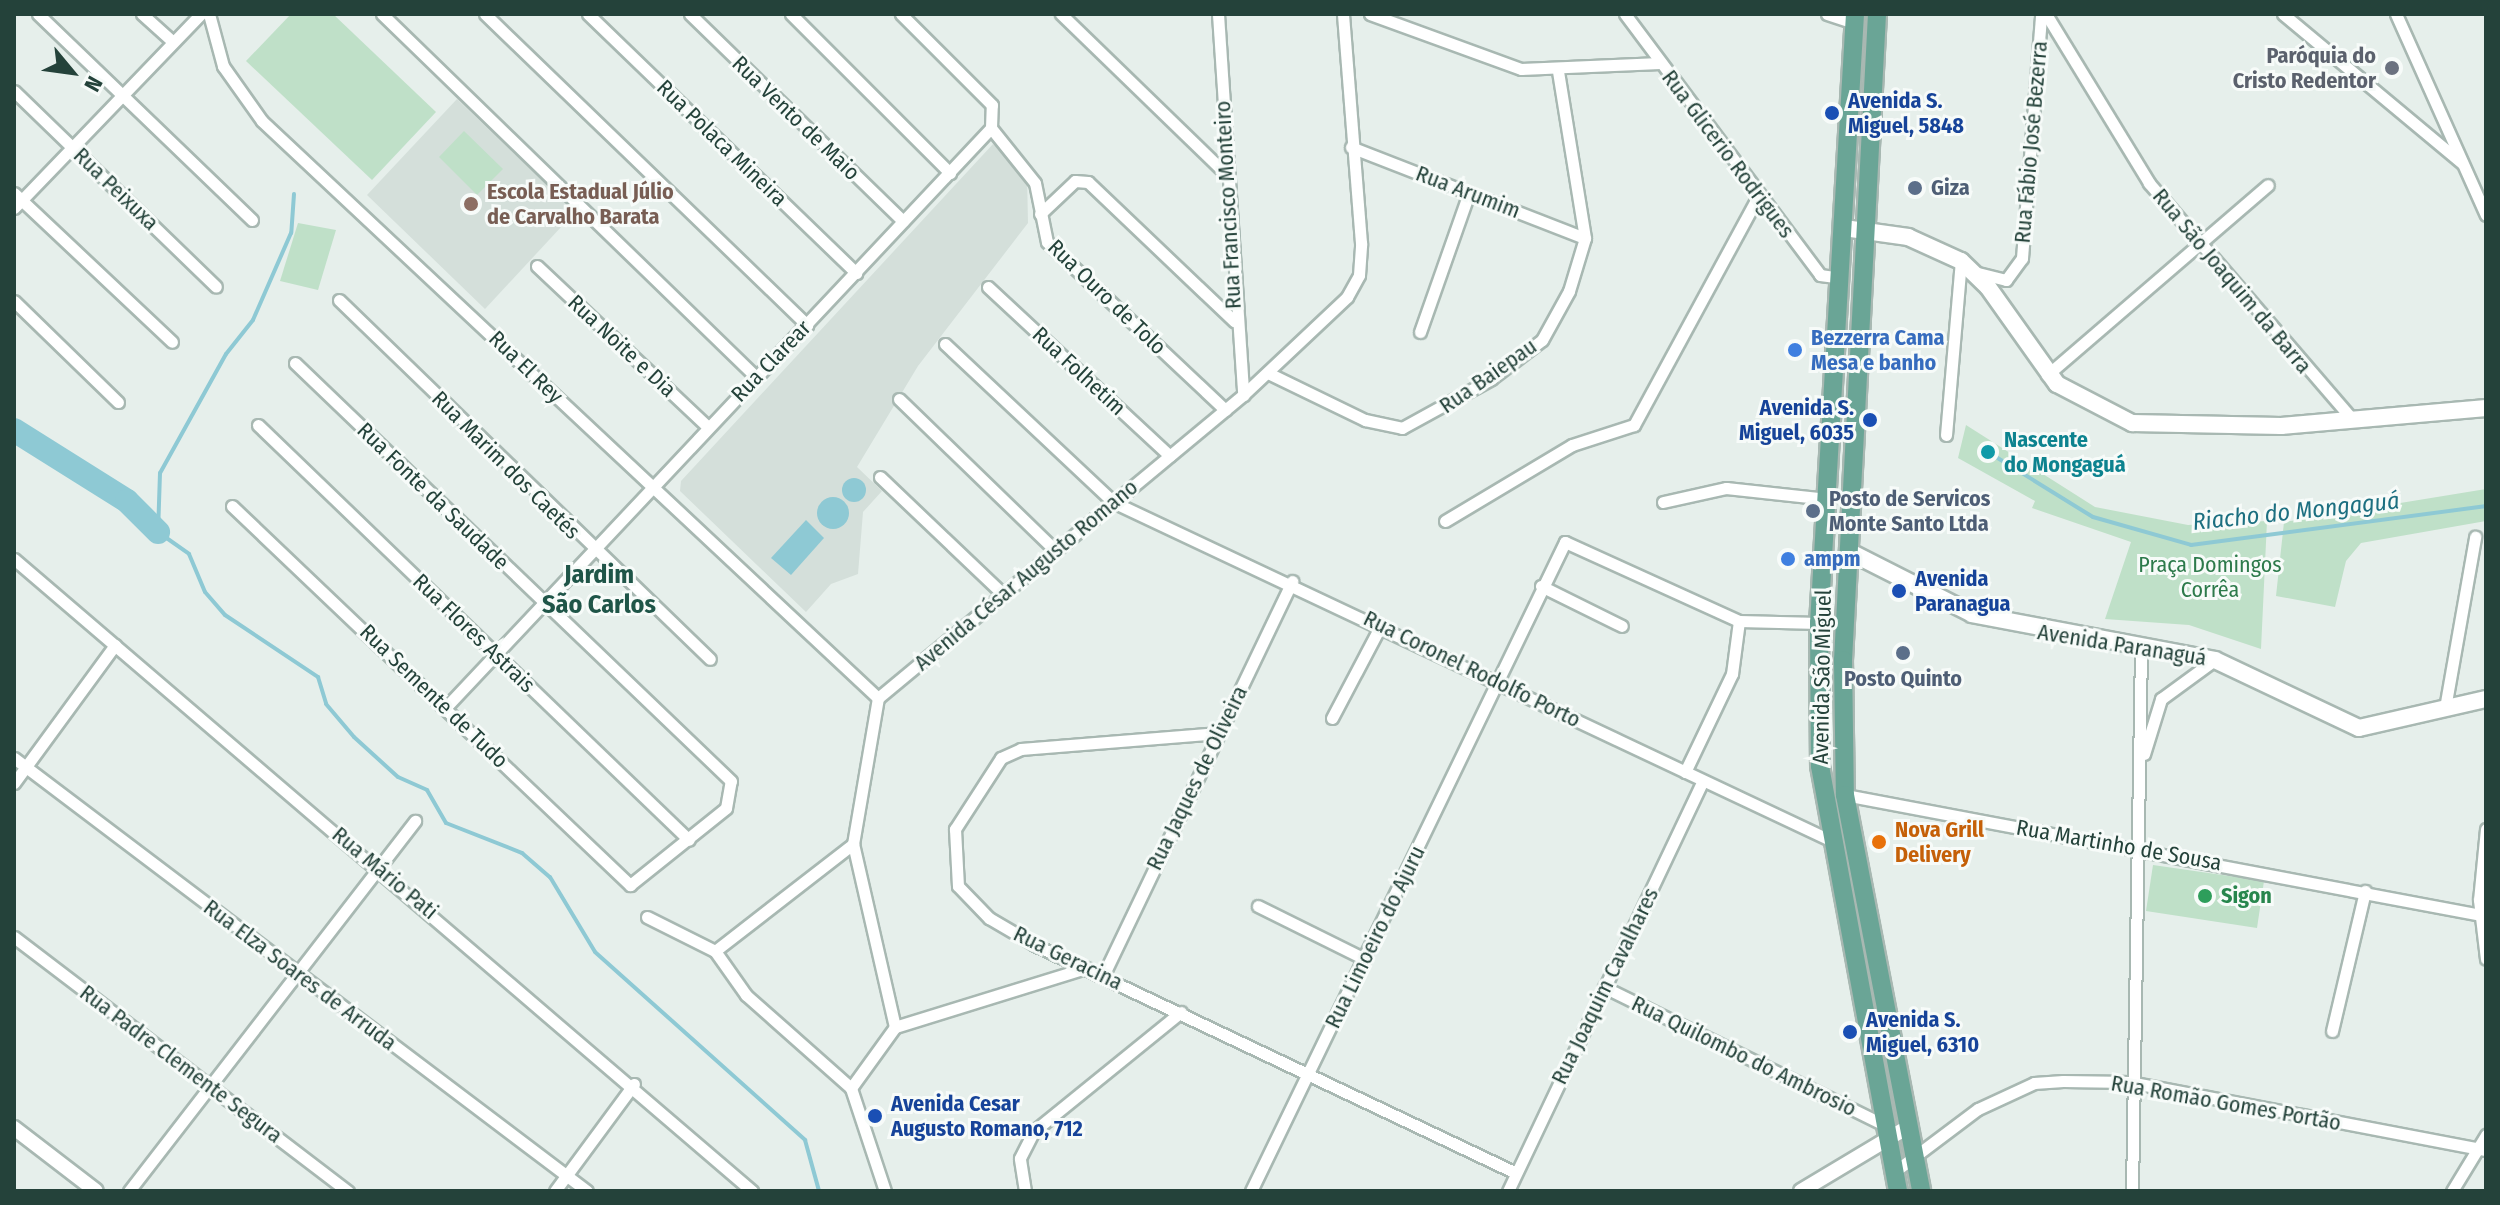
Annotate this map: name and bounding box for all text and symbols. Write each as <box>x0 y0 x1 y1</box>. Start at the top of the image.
north arrow <box>32 32 112 112</box>
street label: Rua Fábio José Bezerra <box>2009 40 2053 244</box>
place label: Paróquia do Cristo Redentor <box>2233 42 2376 94</box>
street label: Rua Vento de Maio <box>727 50 865 186</box>
marker: Paróquia do Cristo Redentor <box>2383 59 2401 77</box>
street label: Rua Glicerio Rodrigues <box>1656 65 1800 243</box>
text: N <box>78 72 108 96</box>
street label: Rua Polaca Mineira <box>652 74 792 212</box>
place label: Avenida S. Miguel, 5848 <box>1848 87 1964 138</box>
street label: Rua Francisco Monteiro <box>1209 100 1247 310</box>
marker: Avenida S. Miguel, 5848 <box>1823 104 1841 122</box>
street label: Rua Peixuxa <box>68 142 164 236</box>
street label: Rua Arumim <box>1412 160 1524 224</box>
place label: Giza <box>1931 175 1970 201</box>
place label: Escola Estadual Júlio de Carvalho Barata <box>487 178 674 230</box>
marker: Giza <box>1906 179 1924 197</box>
street label: Rua São Joaquim da Barra <box>2147 183 2317 379</box>
marker: Escola Estadual Júlio de Carvalho Barata <box>462 195 480 213</box>
street label: Rua Ouro de Tolo <box>1042 234 1172 360</box>
street label: Rua Noite e Dia <box>563 289 681 403</box>
street label: Rua Clarear <box>726 315 816 407</box>
street label: Rua Folhetim <box>1027 321 1131 421</box>
place label: Bezzerra Cama Mesa e banho <box>1811 324 1945 376</box>
street label: Rua El Rey <box>483 325 569 409</box>
street label: Rua Baiepau <box>1434 333 1542 419</box>
marker: Bezzerra Cama Mesa e banho <box>1786 341 1804 359</box>
street label: Rua Marim dos Caetés <box>426 385 586 545</box>
place label: Avenida S. Miguel, 6035 <box>1739 394 1854 446</box>
marker: Avenida S. Miguel, 6035 <box>1861 411 1879 429</box>
street label: Rua Fonte da Saudade <box>352 417 514 575</box>
place label: Nascente do Mongaguá <box>2004 426 2126 478</box>
marker: Nascente do Mongaguá <box>1979 443 1997 461</box>
street label: Avenida César Augusto Romano <box>909 474 1143 676</box>
place label: Posto de Servicos Monte Santo Ltda <box>1829 485 1990 536</box>
water label: Riacho do Mongaguá <box>2191 487 2401 537</box>
marker: Posto de Servicos Monte Santo Ltda <box>1804 502 1822 520</box>
place label: ampm <box>1804 546 1860 572</box>
marker: ampm <box>1779 550 1797 568</box>
park label: Praça Domingos Corrêa <box>2138 551 2282 602</box>
district label: Jardim São Carlos <box>542 559 656 620</box>
place label: Avenida Paranagua <box>1915 565 2011 616</box>
street label: Rua Flores Astrais <box>407 568 541 698</box>
marker: Avenida Paranagua <box>1890 582 1908 600</box>
street label: Avenida São Miguel <box>1807 589 1837 765</box>
street label: Rua Coronel Rodolfo Porto <box>1359 605 1585 733</box>
street label: Rua Semente de Tudo <box>355 619 513 773</box>
street label: Avenida Paranaguá <box>2036 619 2208 671</box>
marker: Posto Quinto <box>1894 644 1912 662</box>
place label: Posto Quinto <box>1844 666 1962 692</box>
street label: Rua Jaques de Oliveira <box>1141 682 1253 874</box>
street label: Rua Martinho de Sousa <box>2014 814 2224 876</box>
place label: Nova Grill Delivery <box>1895 816 1984 868</box>
street label: Rua Mário Pati <box>327 821 443 925</box>
marker: Nova Grill Delivery <box>1870 833 1888 851</box>
street label: Rua Limoeiro do Ajuru <box>1319 841 1431 1033</box>
street label: Rua Joaquim Cavalhares <box>1546 883 1664 1089</box>
place label: Sigon <box>2221 883 2272 909</box>
marker: Sigon <box>2196 887 2214 905</box>
street label: Rua Elza Soares de Arruda <box>198 894 402 1056</box>
street label: Rua Geracina <box>1009 920 1127 996</box>
street label: Rua Padre Clemente Segura <box>75 979 287 1149</box>
street label: Rua Quilombo do Ambrosio <box>1627 990 1861 1122</box>
place label: Avenida S. Miguel, 6310 <box>1866 1006 1979 1058</box>
marker: Avenida S. Miguel, 6310 <box>1841 1023 1859 1041</box>
street label: Rua Romão Gomes Portão <box>2109 1070 2343 1136</box>
place label: Avenida Cesar Augusto Romano, 712 <box>891 1090 1083 1142</box>
marker: Avenida Cesar Augusto Romano, 712 <box>866 1107 884 1125</box>

